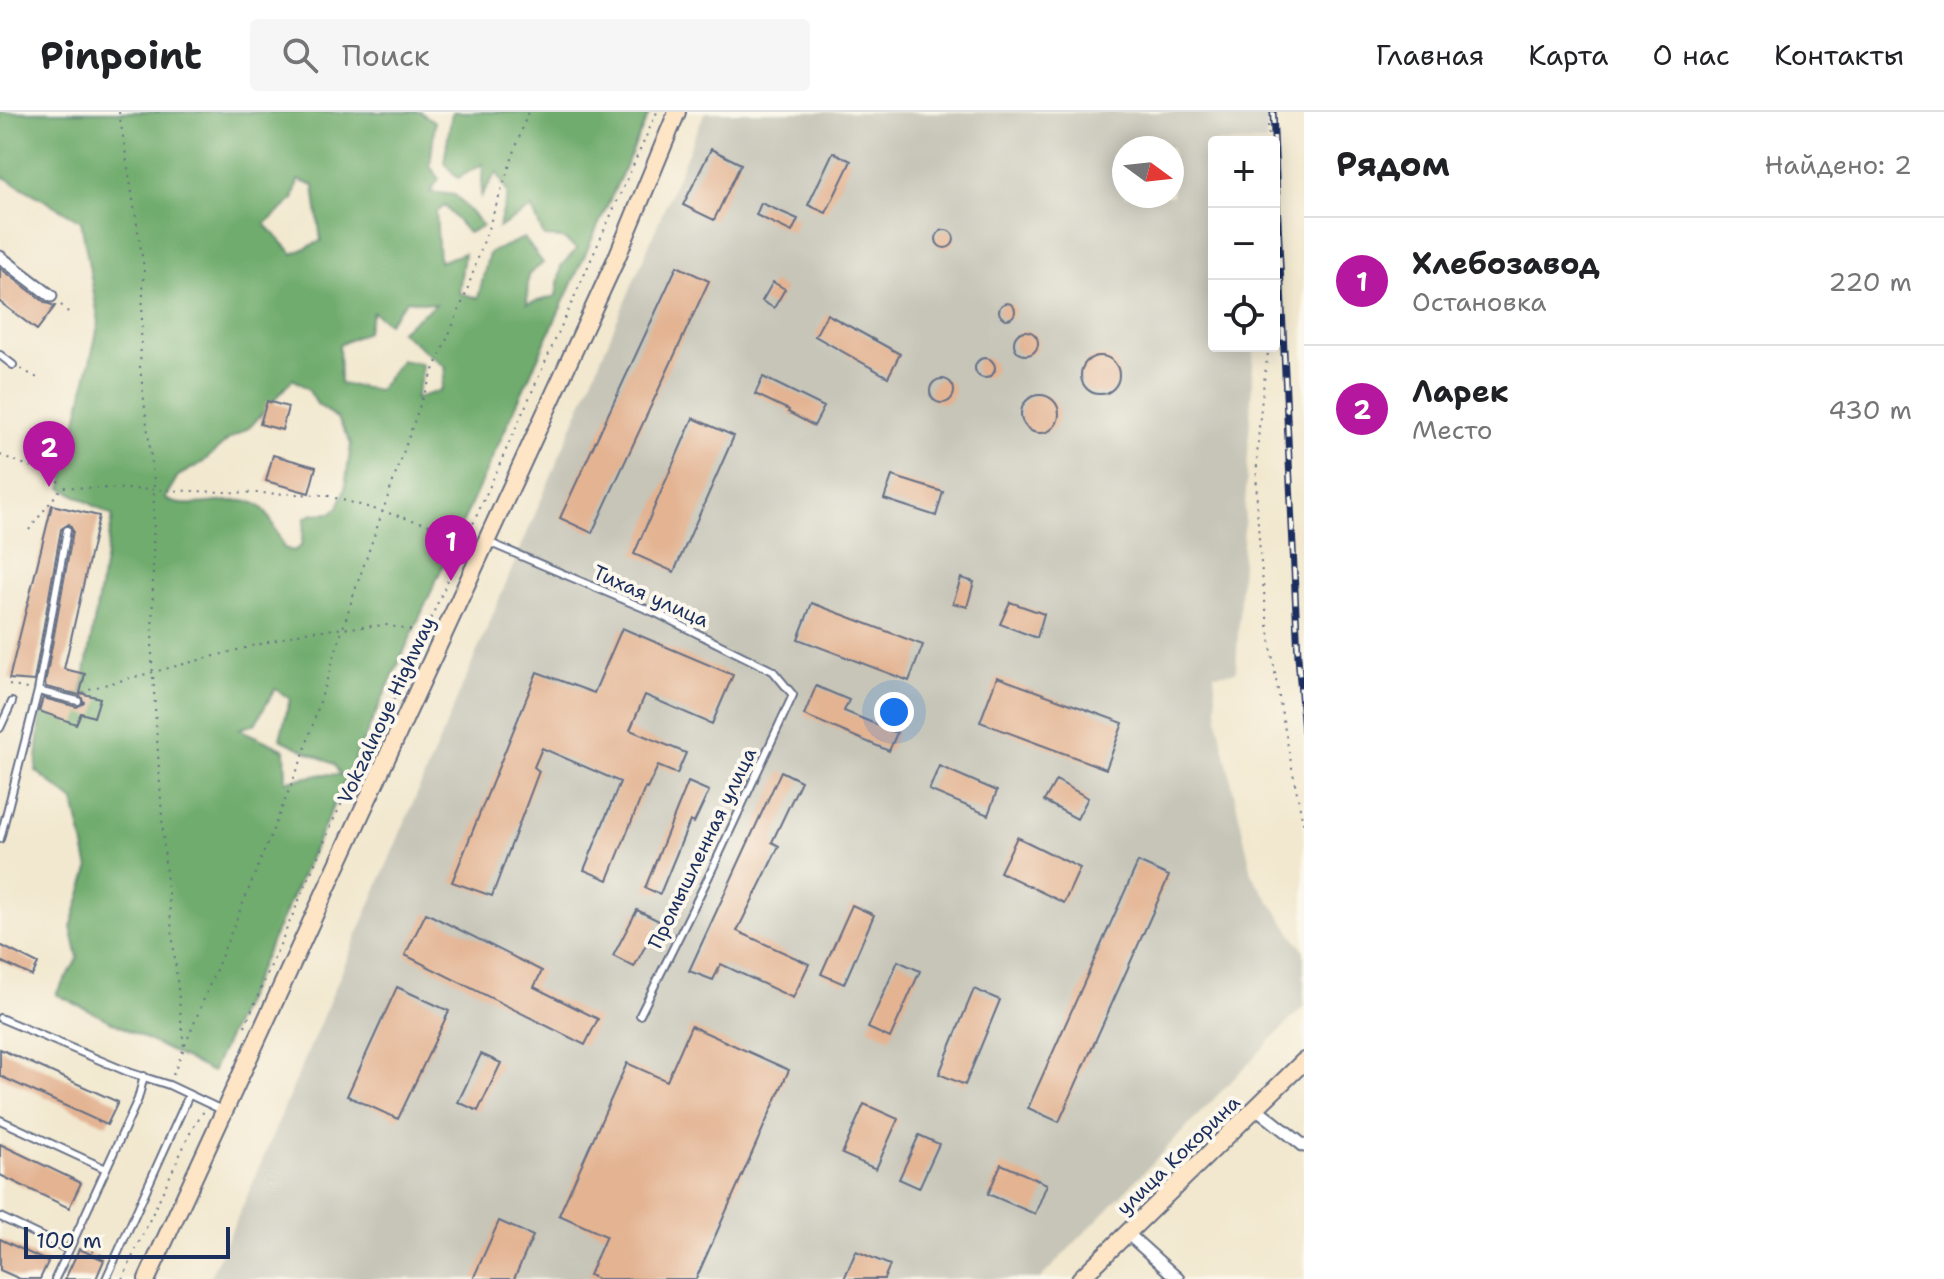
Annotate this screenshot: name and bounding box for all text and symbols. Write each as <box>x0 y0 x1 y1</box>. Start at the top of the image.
search box <box>250 19 810 91</box>
text: Pinpoint <box>40 30 202 81</box>
icon: search <box>278 33 322 77</box>
text: Поиск <box>342 35 430 76</box>
text: Главная <box>1376 36 1484 74</box>
text: Карта <box>1528 36 1608 74</box>
text: О нас <box>1652 36 1730 74</box>
text: Контакты <box>1774 36 1904 74</box>
north arrow <box>1112 136 1184 208</box>
map controls <box>1208 136 1280 352</box>
button: + <box>1208 136 1280 208</box>
text: Рядом <box>1336 141 1450 187</box>
text: Найдено: 2 <box>1765 147 1912 182</box>
button: − <box>1208 208 1280 280</box>
text: Хлебозавод <box>1412 243 1600 284</box>
text: 1 <box>1356 264 1368 299</box>
text: 220 m <box>1828 264 1912 299</box>
button: locate <box>1208 280 1280 352</box>
text: Остановка <box>1412 284 1547 319</box>
text: Ларек <box>1412 371 1509 412</box>
text: 2 <box>1353 392 1371 427</box>
text: 430 m <box>1828 392 1912 427</box>
text: Место <box>1412 412 1493 447</box>
pin: 2 <box>23 421 75 487</box>
pin: 1 <box>425 515 477 581</box>
street label: Тихая улица <box>589 559 714 633</box>
street label: Vokzalnoye Highway <box>331 612 441 808</box>
your location <box>874 692 914 732</box>
street label: Промышленная улица <box>642 743 762 953</box>
street label: улица Кокорина <box>1111 1089 1246 1221</box>
scale bar <box>24 1223 230 1259</box>
text: 100 m <box>36 1226 102 1255</box>

